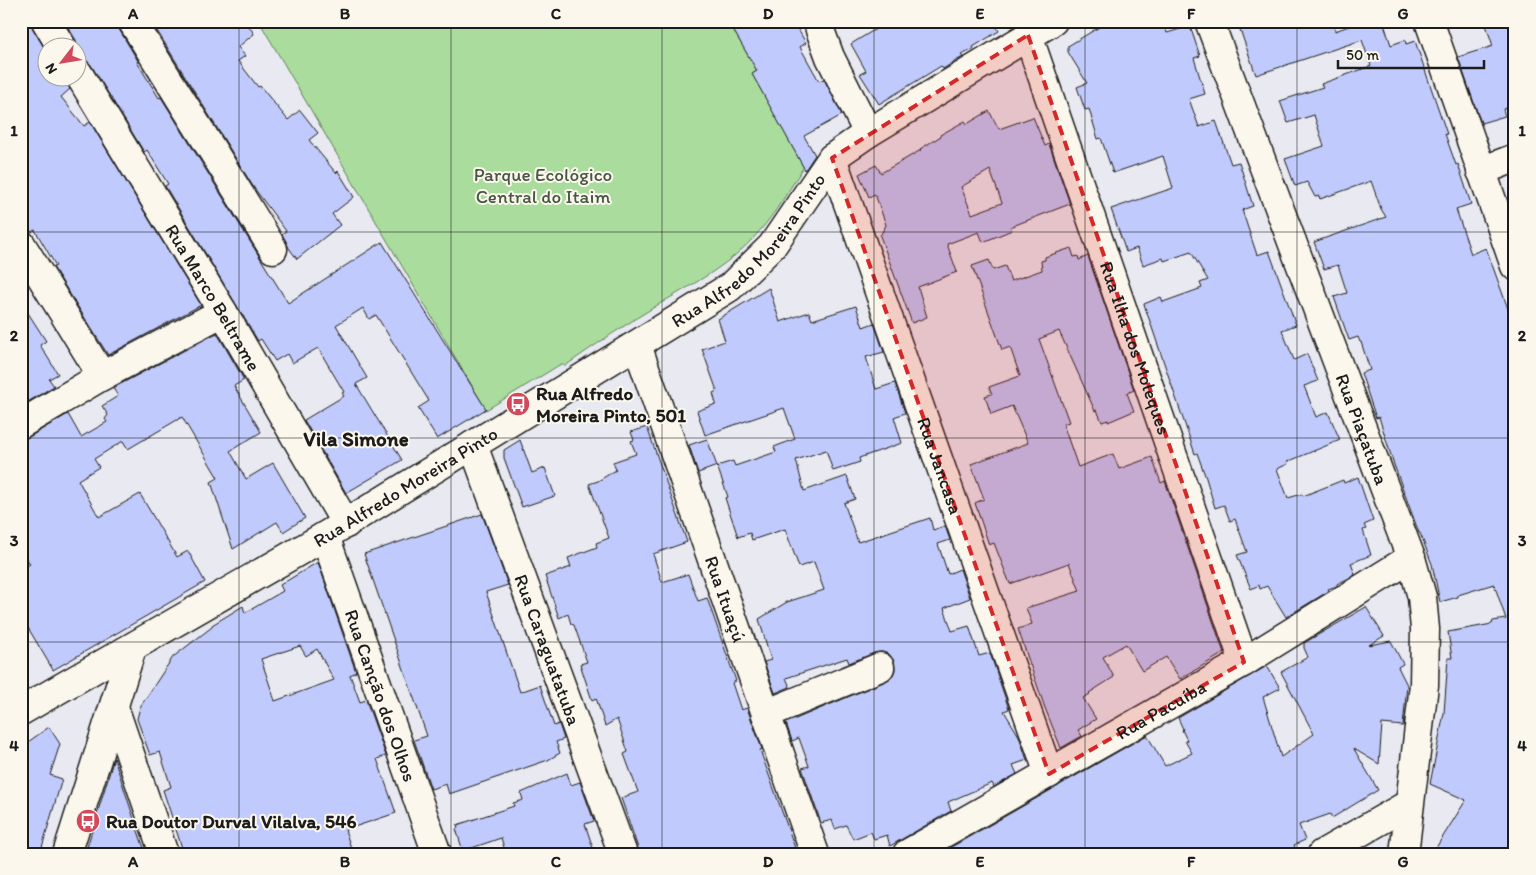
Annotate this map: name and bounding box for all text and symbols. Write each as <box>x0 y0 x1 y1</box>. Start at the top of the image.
text: A <box>127 4 139 23</box>
text: B <box>340 4 351 23</box>
text: C <box>551 4 562 23</box>
text: D <box>763 4 774 23</box>
text: E <box>976 4 985 23</box>
text: F <box>1187 4 1196 23</box>
text: G <box>1397 4 1409 23</box>
north arrow <box>38 38 88 88</box>
scale bar <box>1338 38 1485 70</box>
text: 50 m <box>1346 46 1379 64</box>
text: N <box>42 60 61 77</box>
text: 1 <box>10 121 18 140</box>
text: 1 <box>1518 121 1526 140</box>
park label: Parque Ecológico Central do Itaim <box>474 163 612 208</box>
street label: Rua Alfredo Moreira Pinto <box>667 168 830 332</box>
street label: Rua Marco Beltrame <box>161 220 266 375</box>
street label: Rua Ilha dos Moleques <box>1095 258 1176 438</box>
text: 2 <box>10 326 19 345</box>
text: 2 <box>1518 326 1527 345</box>
street label: Rua Piaçatuba <box>1331 370 1394 488</box>
place label: Rua Alfredo Moreira Pinto, 501 <box>536 382 686 427</box>
bus stop icon: Rua Alfredo Moreira Pinto, 501 <box>505 391 531 417</box>
street label: Rua Jancasa <box>913 414 968 517</box>
street label: Rua Alfredo Moreira Pinto <box>309 421 502 552</box>
district label: Vila Simone <box>303 426 409 451</box>
text: 3 <box>10 531 19 550</box>
text: 3 <box>1518 531 1527 550</box>
street label: Rua Ituaçú <box>700 553 752 646</box>
street label: Rua Caraguatatuba <box>510 571 586 729</box>
street label: Rua Canção dos Olhos <box>340 606 422 785</box>
street label: Rua Pacuíba <box>1112 675 1210 744</box>
text: 4 <box>9 736 19 755</box>
text: 4 <box>1517 736 1527 755</box>
bus stop icon: Rua Doutor Durval Vilalva, 546 <box>75 808 101 834</box>
place label: Rua Doutor Durval Vilalva, 546 <box>106 810 357 833</box>
text: A <box>127 852 139 871</box>
text: B <box>340 852 351 871</box>
text: C <box>551 852 562 871</box>
text: D <box>763 852 774 871</box>
text: E <box>976 852 985 871</box>
text: F <box>1187 852 1196 871</box>
text: G <box>1397 852 1409 871</box>

